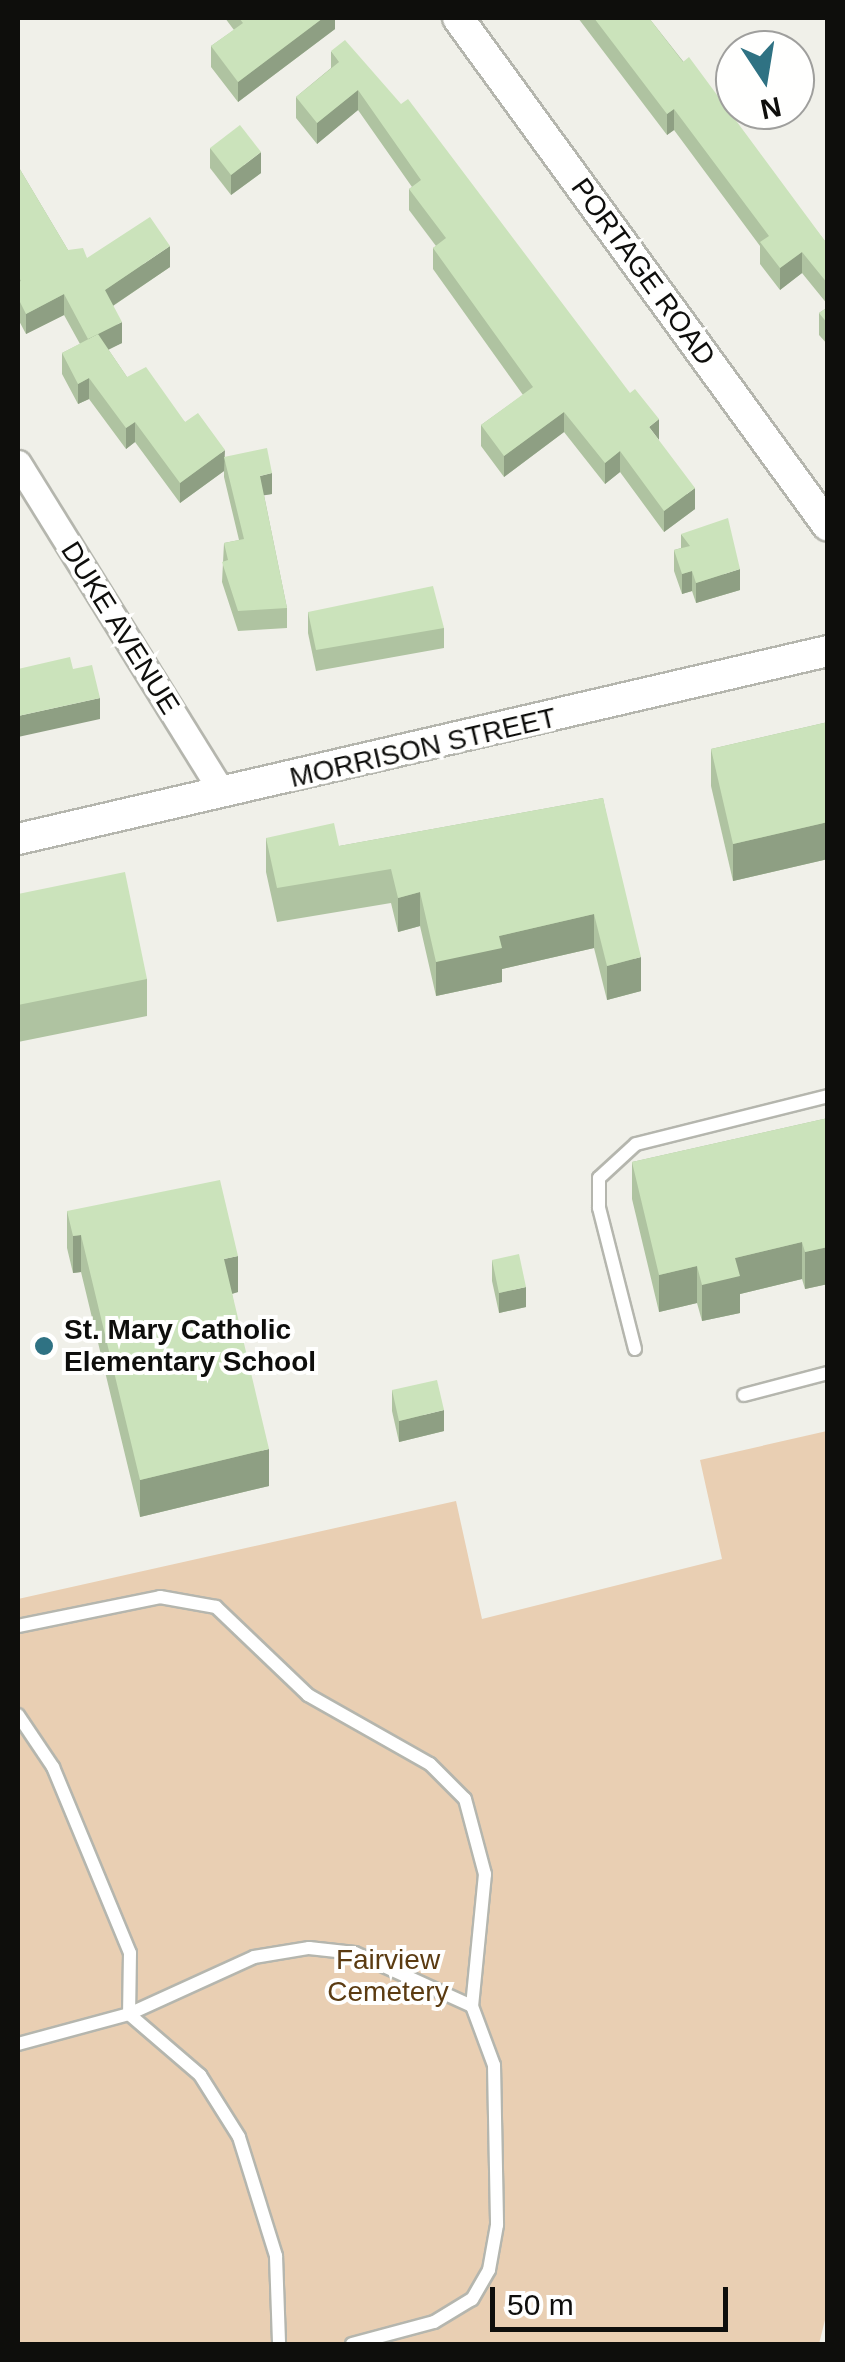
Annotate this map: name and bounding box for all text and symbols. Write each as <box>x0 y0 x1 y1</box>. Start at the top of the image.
north arrow <box>715 30 815 130</box>
text: N <box>758 91 784 125</box>
street label: PORTAGE ROAD <box>564 172 722 372</box>
street label: DUKE AVENUE <box>53 535 187 721</box>
street label: MORRISON STREET <box>287 701 559 795</box>
place label: St. Mary Catholic Elementary School <box>64 1313 316 1379</box>
marker: St. Mary Catholic Elementary School <box>33 1335 55 1357</box>
park label: Fairview Cemetery <box>327 1943 449 2009</box>
scale bar <box>495 2267 732 2329</box>
text: 50 m <box>507 2288 574 2321</box>

